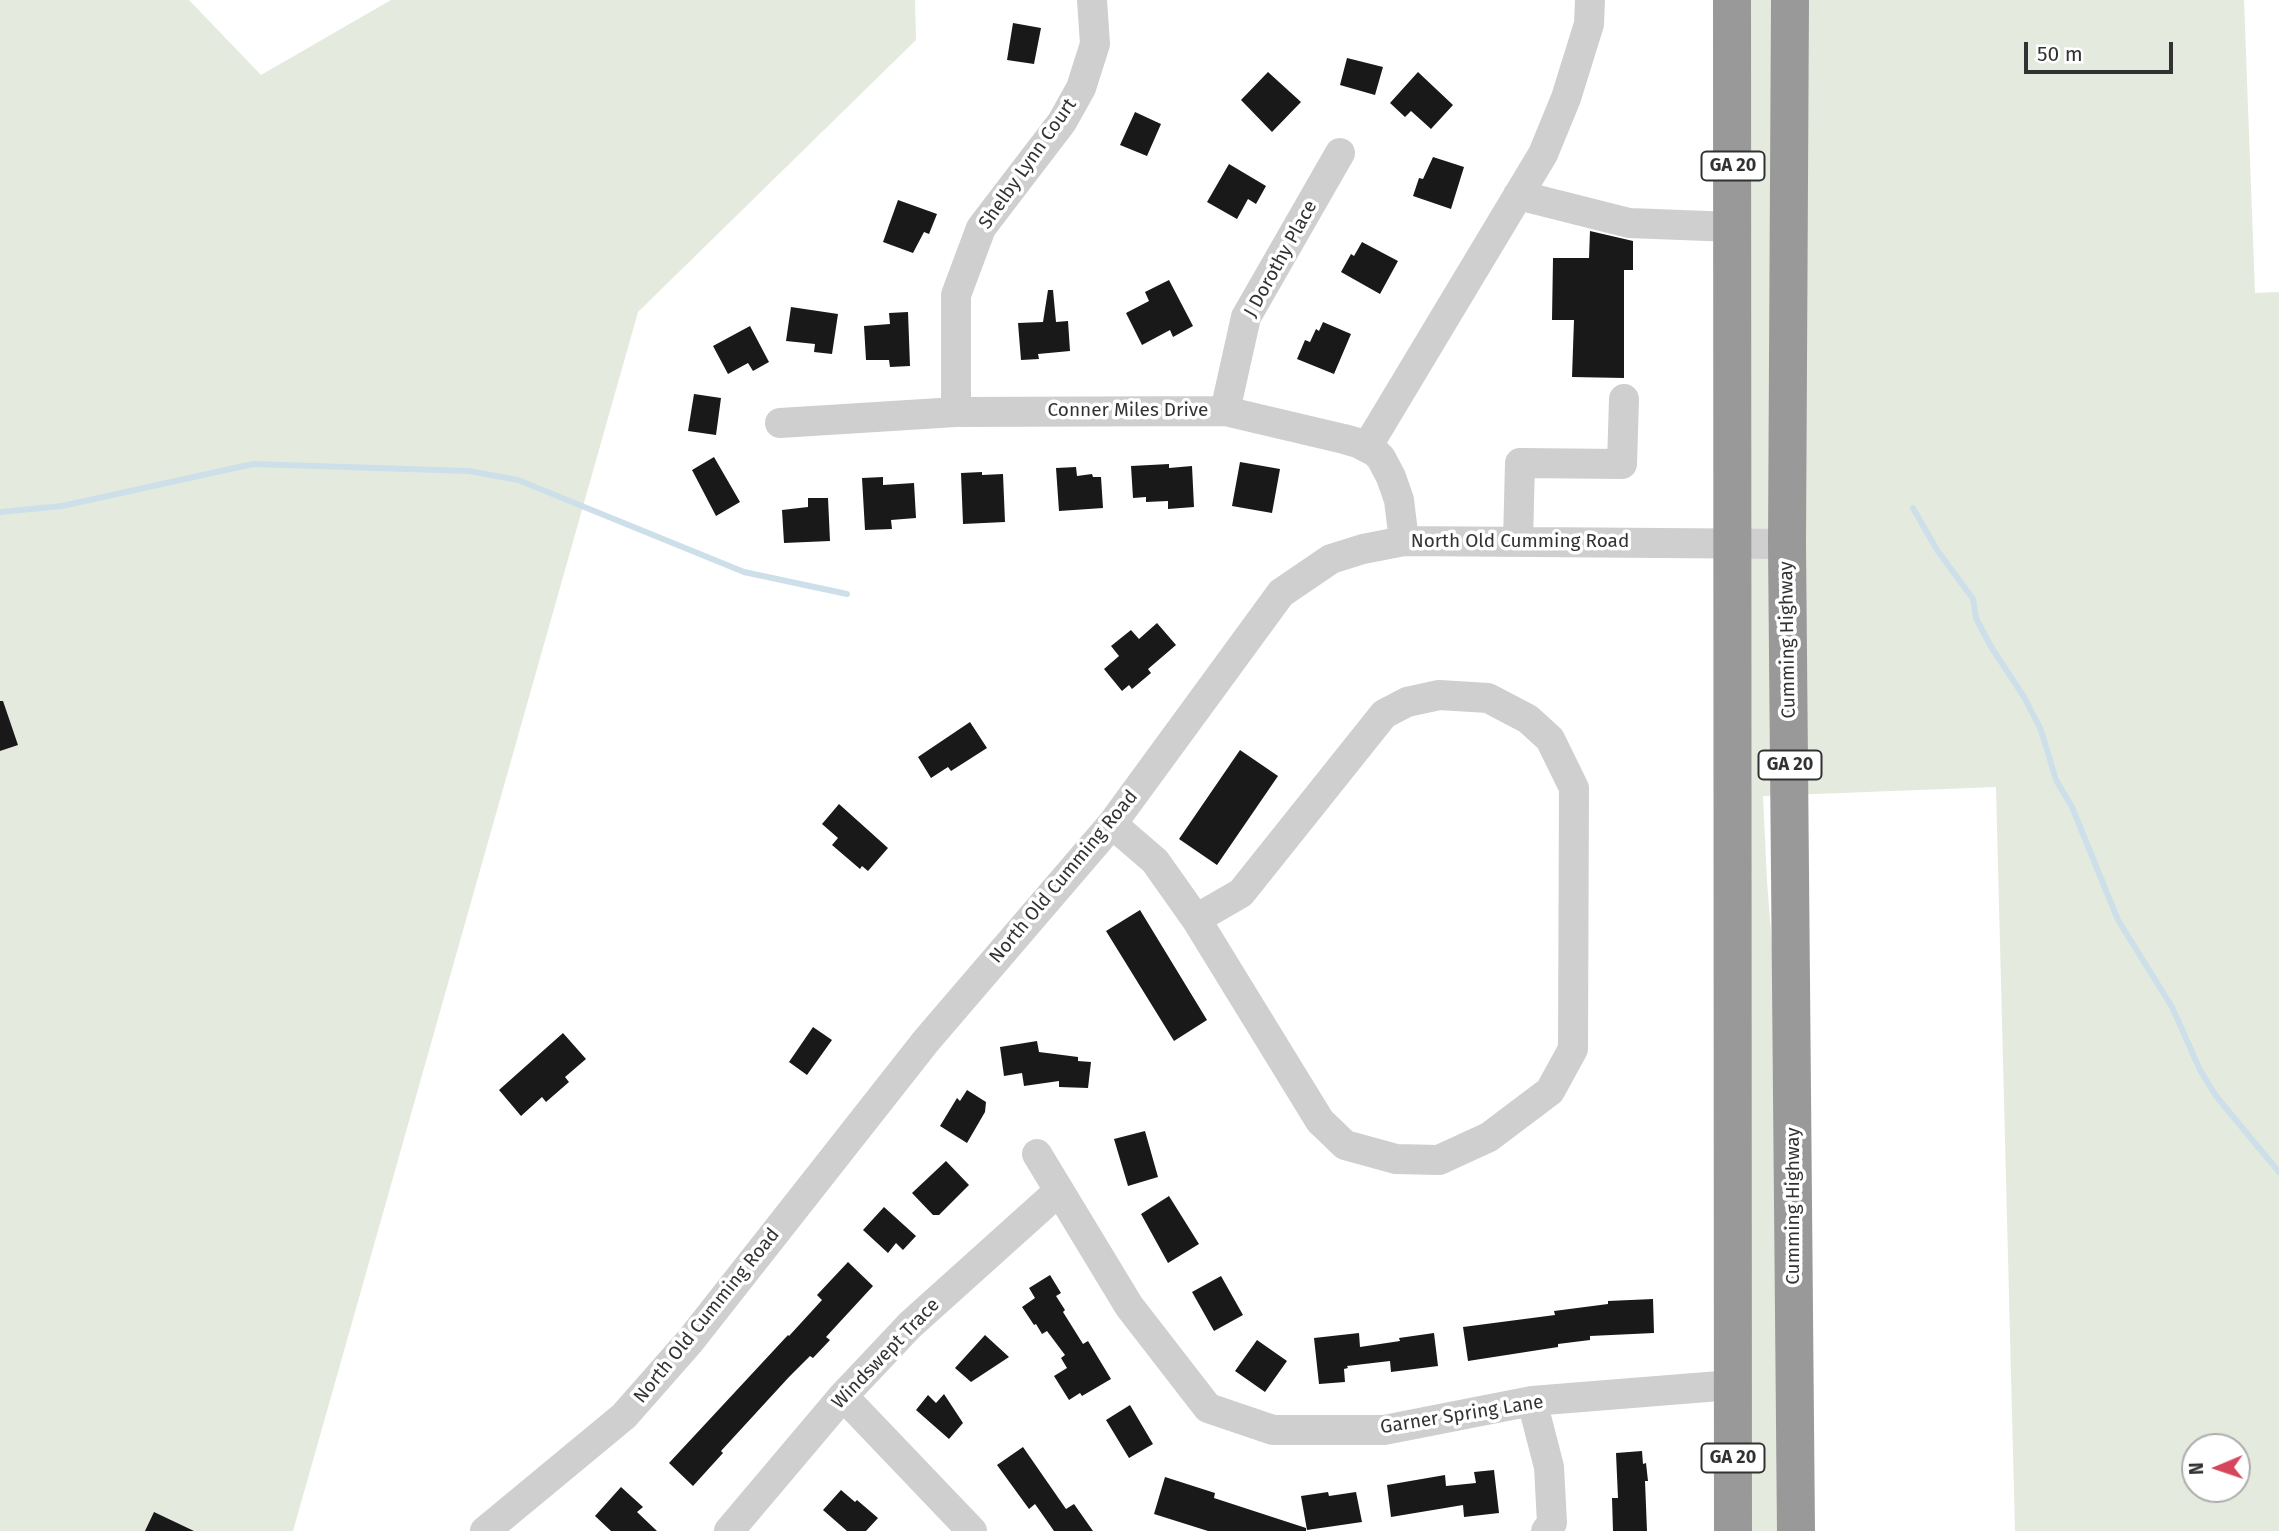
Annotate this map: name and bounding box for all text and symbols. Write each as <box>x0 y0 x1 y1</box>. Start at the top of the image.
scale bar <box>2027 28 2176 72</box>
text: 50 m <box>2037 41 2083 67</box>
street label: Shelby Lynn Court <box>974 94 1082 234</box>
road number: GA 20 <box>1702 152 1764 181</box>
street label: J Dorothy Place <box>1240 197 1322 321</box>
street label: Conner Miles Drive <box>1048 400 1208 422</box>
street label: North Old Cumming Road <box>1411 531 1629 553</box>
street label: Cumming Highway <box>1775 561 1801 719</box>
road number: GA 20 <box>1758 750 1822 780</box>
street label: North Old Cumming Road <box>985 786 1143 968</box>
street label: Cumming Highway <box>1783 1127 1805 1285</box>
street label: North Old Cumming Road <box>629 1224 785 1408</box>
street label: Windswept Trace <box>828 1294 944 1414</box>
street label: Garner Spring Lane <box>1379 1391 1545 1439</box>
north arrow <box>2181 1433 2251 1503</box>
road number: GA 20 <box>1702 1443 1764 1472</box>
text: N <box>2185 1462 2208 1475</box>

